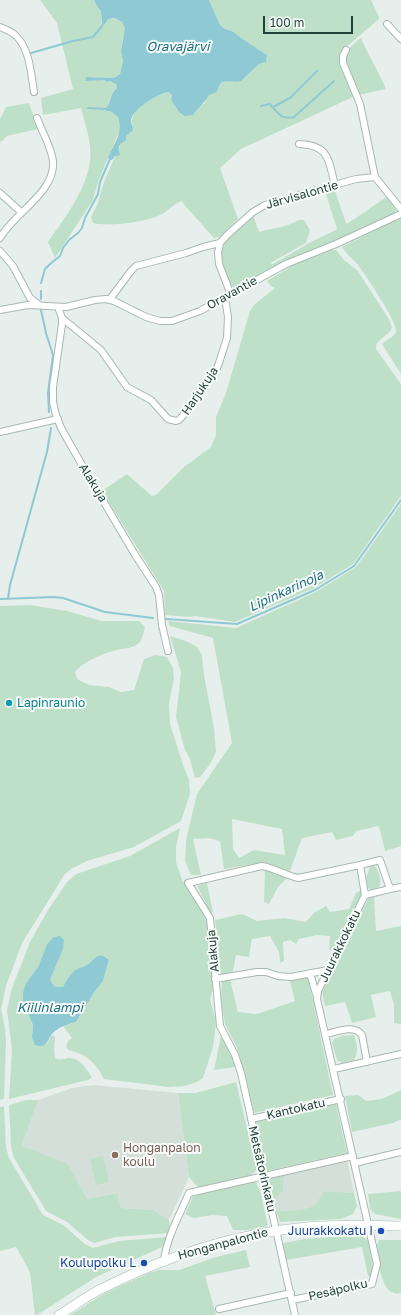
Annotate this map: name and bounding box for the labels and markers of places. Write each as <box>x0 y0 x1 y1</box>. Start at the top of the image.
place label: Lapinraunio <box>17 696 85 710</box>
marker: Lapinraunio <box>4 698 14 708</box>
place label: Honganpalon koulu <box>123 1141 201 1169</box>
marker: Honganpalon koulu <box>110 1150 120 1160</box>
place label: Juurakkokatu I <box>288 1224 373 1238</box>
marker: Juurakkokatu I <box>376 1226 386 1236</box>
place label: Koulupolku L <box>60 1256 136 1270</box>
marker: Koulupolku L <box>139 1258 149 1268</box>

